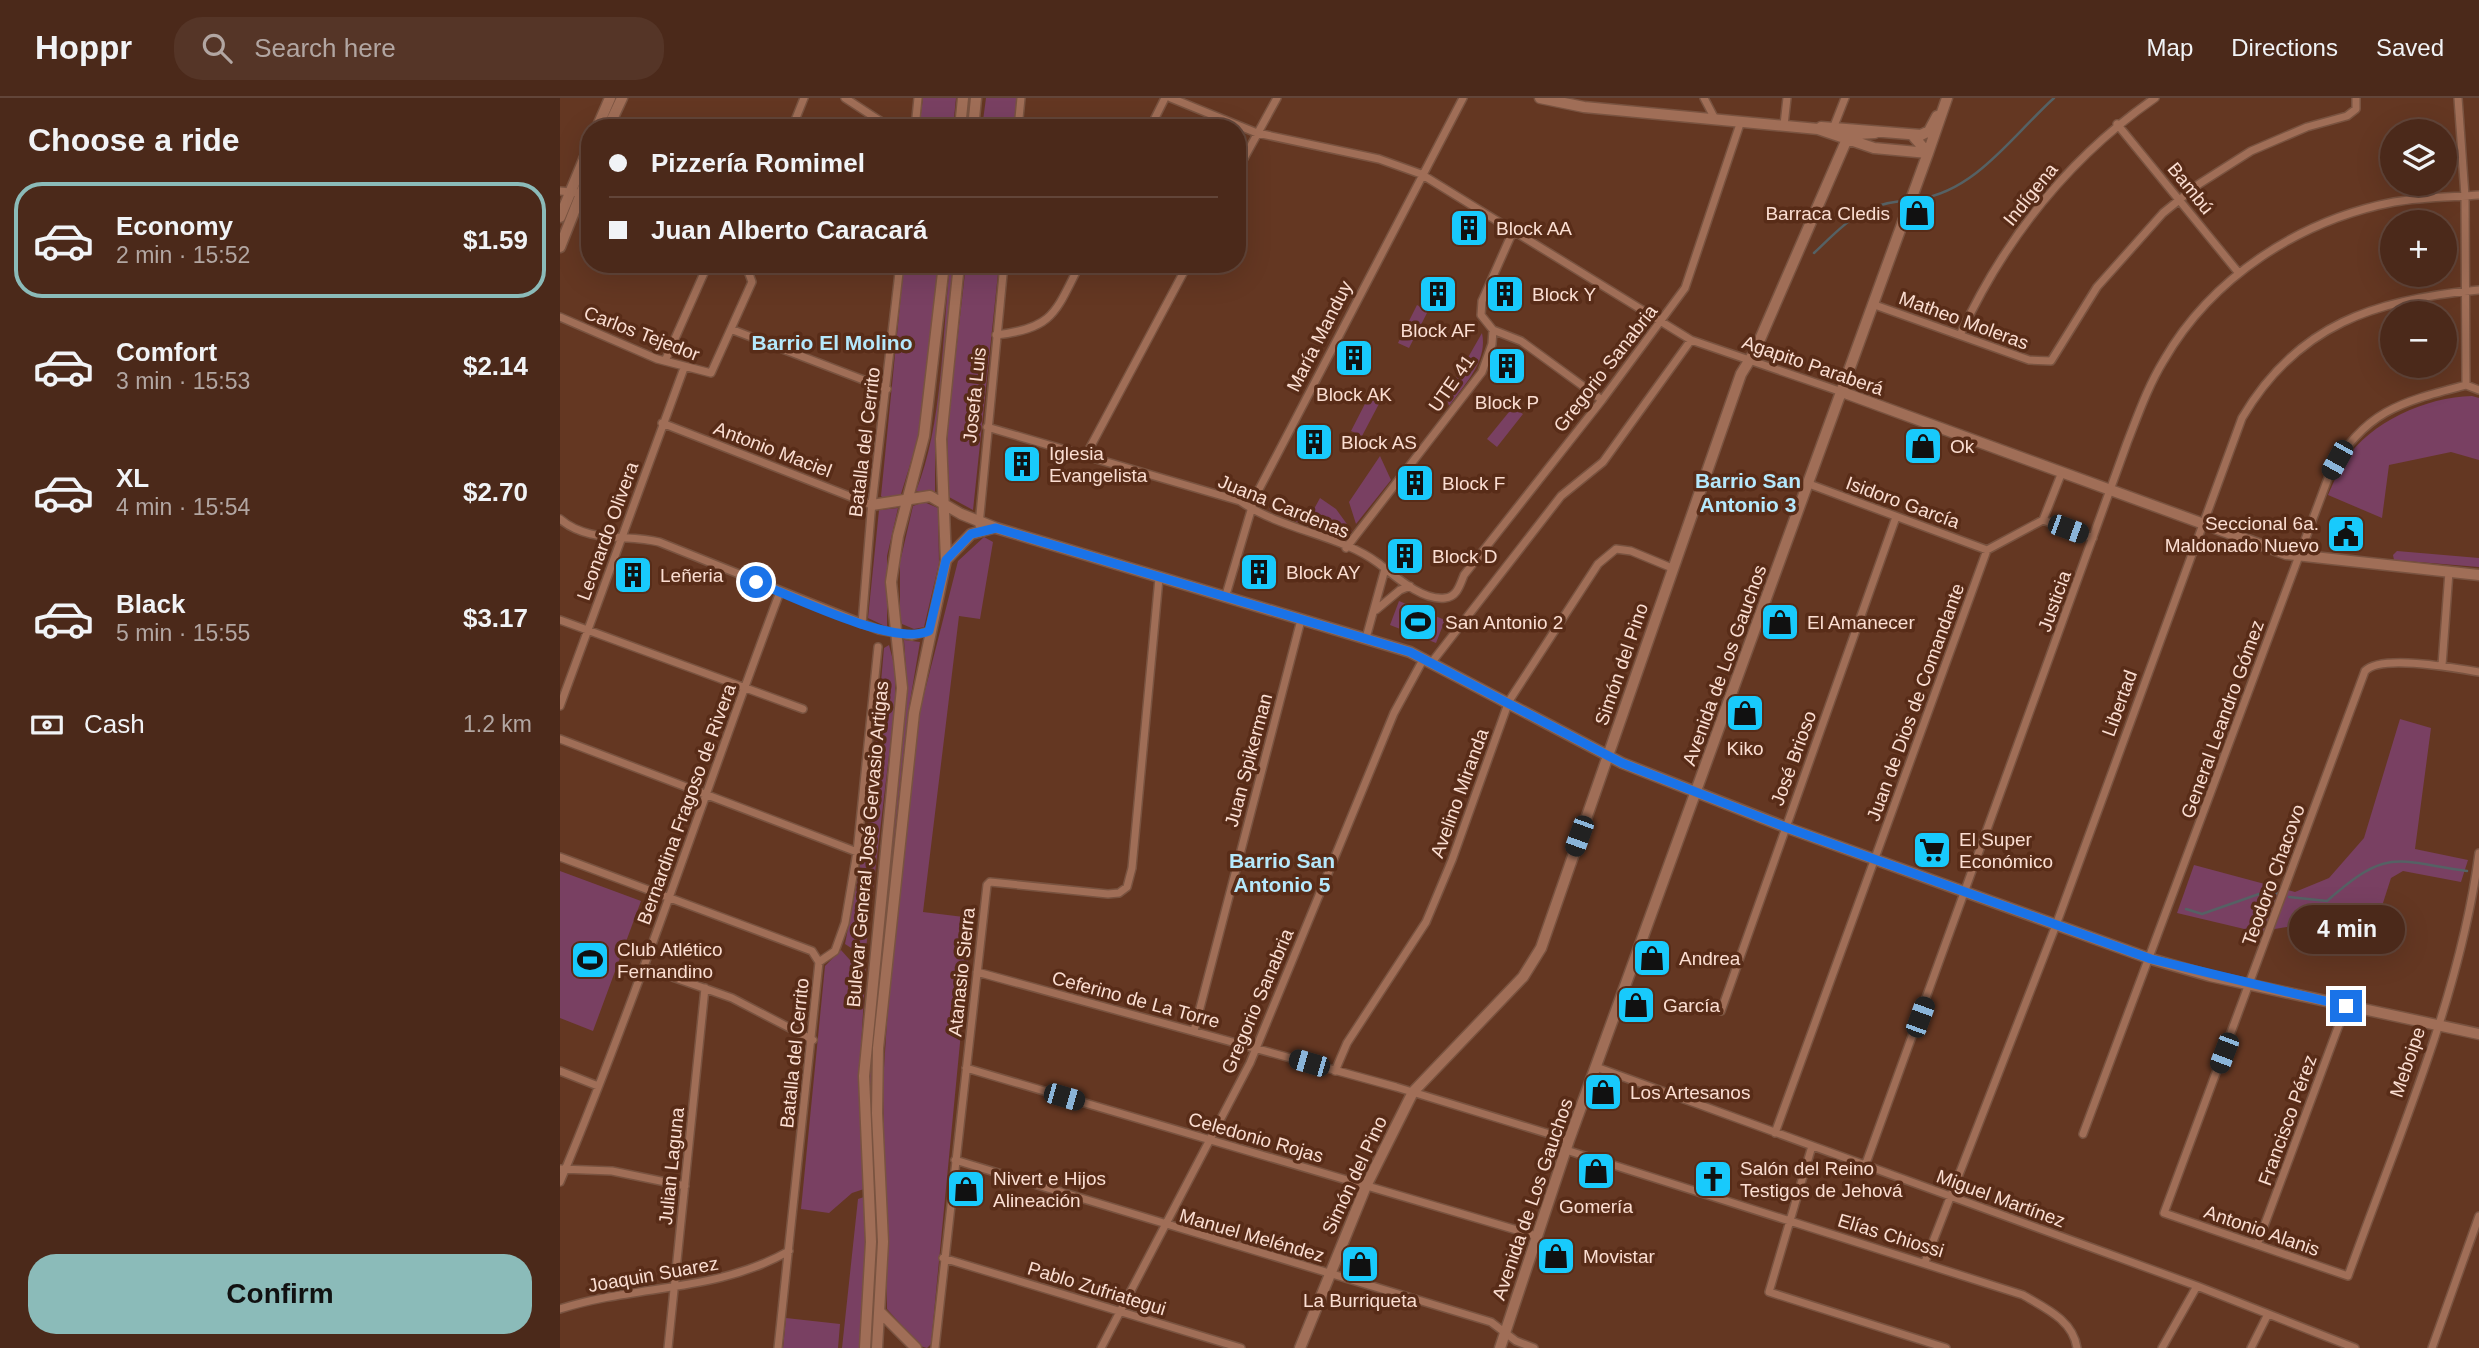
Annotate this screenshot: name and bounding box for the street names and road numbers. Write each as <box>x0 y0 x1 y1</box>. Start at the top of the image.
street label: Bambú <box>2164 158 2218 218</box>
street label: Indígena <box>1999 159 2062 230</box>
street label: María Manduy <box>1283 277 1357 395</box>
street label: Matheo Moleras <box>1896 287 2031 354</box>
street label: Gregorio Sanabria <box>1549 300 1662 436</box>
street label: Carlos Tejedor <box>581 302 703 365</box>
street label: Agapito Paraberá <box>1740 331 1887 400</box>
street label: Josefa Luis <box>959 346 990 444</box>
street label: UTE 41 <box>1424 351 1478 416</box>
street label: Batalla del Cerrito <box>845 366 884 518</box>
street label: Antonio Maciel <box>711 417 835 482</box>
street label: Leonardo Olivera <box>573 459 642 603</box>
street label: Juana Cardenas <box>1215 471 1352 542</box>
street label: Isidoro García <box>1843 472 1963 533</box>
street label: Avenida de Los Gauchos <box>1678 562 1771 768</box>
street label: Justicia <box>2034 567 2075 635</box>
street label: Juan de Dios de Comandante <box>1863 580 1968 824</box>
street label: Simón del Pino <box>1591 600 1652 728</box>
street label: General Leandro Gómez <box>2177 617 2268 821</box>
street label: Libertad <box>2098 667 2141 739</box>
street label: Bulevar General José Gervasio Artigas <box>843 680 892 1008</box>
street label: Bernardina Fragoso de Rivera <box>633 681 740 927</box>
street label: Juan Spikerman <box>1221 691 1276 829</box>
street label: José Brioso <box>1767 708 1820 808</box>
street label: Avelino Miranda <box>1426 725 1493 861</box>
street label: Teodoro Chacovo <box>2238 802 2309 949</box>
street label: Atanasio Sierra <box>944 906 979 1038</box>
street label: Gregorio Sanabria <box>1217 925 1298 1077</box>
street label: Ceferino de La Torre <box>1050 967 1222 1032</box>
street label: Batalla del Cerrito <box>776 977 813 1129</box>
street label: Meboipe <box>2386 1024 2429 1100</box>
street label: Francisco Pérez <box>2254 1052 2321 1188</box>
street label: Avenida de Los Gauchos <box>1488 1096 1577 1303</box>
street label: Julian Laguna <box>655 1106 688 1226</box>
street label: Celedonio Rojas <box>1186 1108 1326 1167</box>
street label: Simón del Pino <box>1318 1113 1391 1238</box>
street label: Miguel Martínez <box>1934 1165 2068 1231</box>
street label: Antonio Alanis <box>2201 1201 2322 1260</box>
street label: Manuel Meléndez <box>1177 1205 1327 1266</box>
street label: Elías Chiossi <box>1835 1209 1946 1262</box>
street label: Joaquin Suarez <box>586 1253 720 1296</box>
street label: Pablo Zufriategui <box>1025 1257 1169 1320</box>

